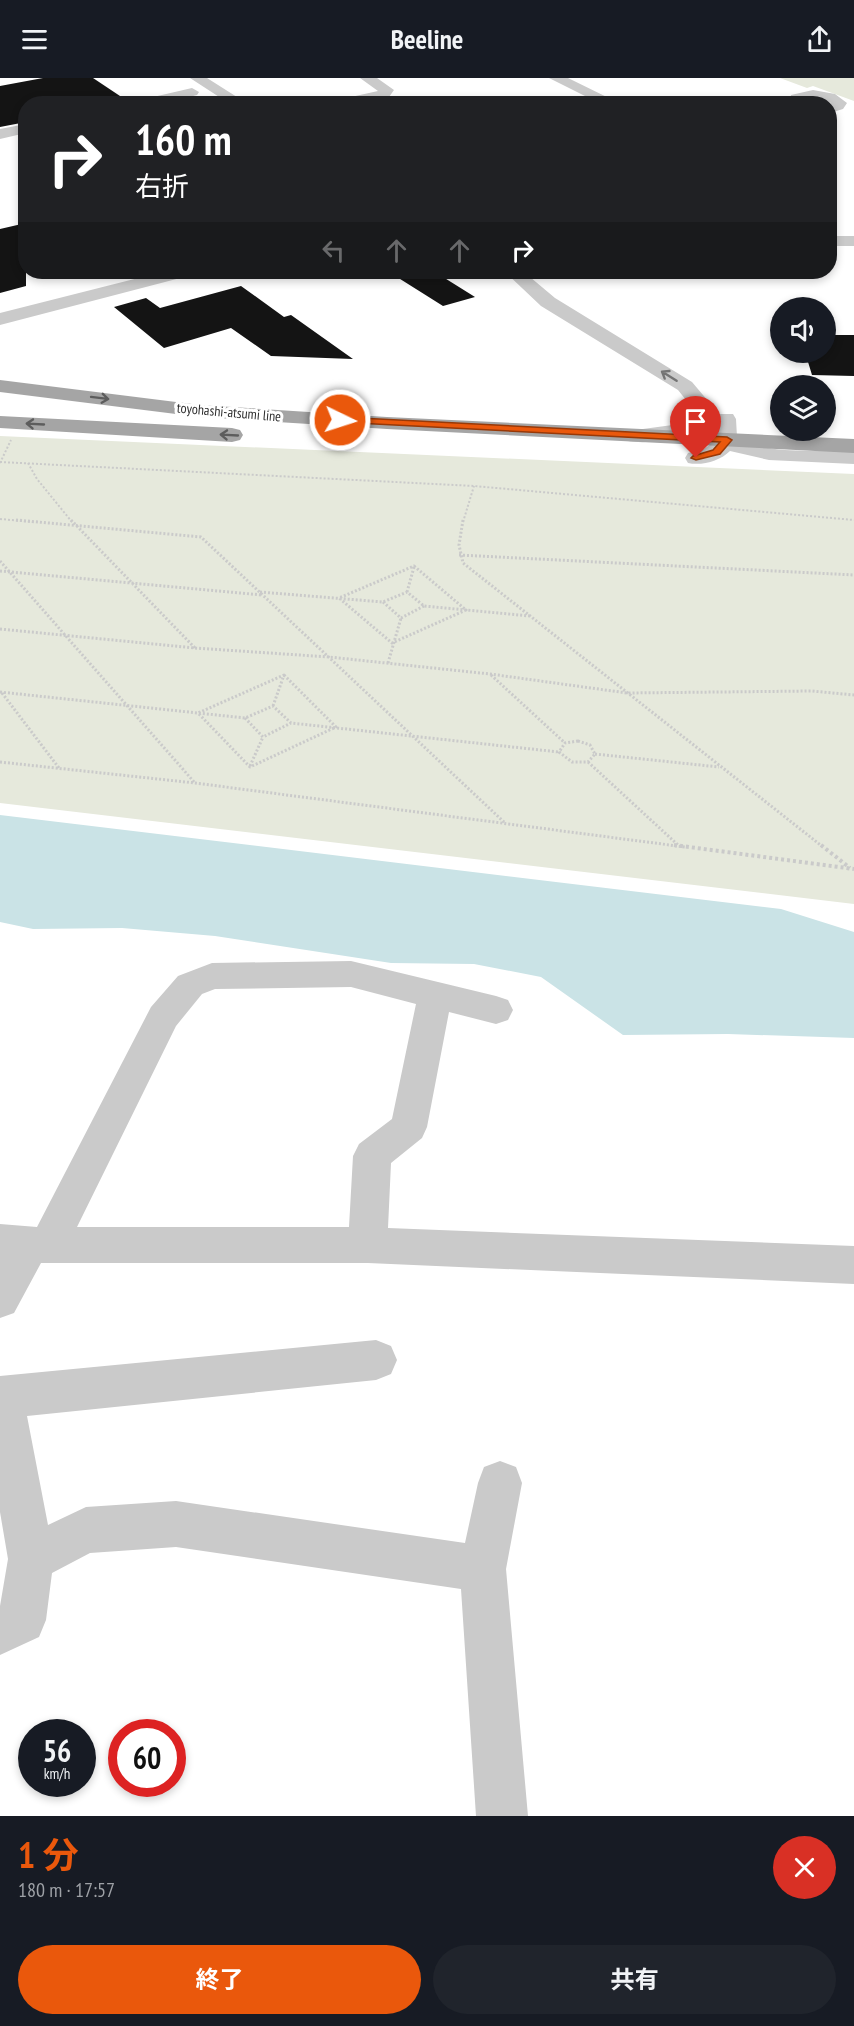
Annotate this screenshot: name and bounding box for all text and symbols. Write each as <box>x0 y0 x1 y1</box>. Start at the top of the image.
text: Beeline <box>391 22 463 56</box>
icon: menu <box>18 23 51 56</box>
icon: share <box>803 23 836 56</box>
text: 160 m <box>135 112 232 167</box>
icon: right <box>36 120 114 198</box>
text: 右折 <box>135 169 189 203</box>
icon: left <box>317 234 350 267</box>
icon: ahead <box>380 234 413 267</box>
icon: ahead <box>443 234 476 267</box>
icon: right <box>506 234 539 267</box>
map controls <box>770 297 836 441</box>
button: sound <box>770 297 836 363</box>
one-way arrow <box>661 369 678 381</box>
button: layers <box>770 375 836 441</box>
position arrow <box>308 388 372 452</box>
one-way arrow <box>89 393 109 404</box>
pin <box>670 396 721 458</box>
street label: toyohashi-atsumi line <box>176 398 282 426</box>
icon: arrive <box>679 405 712 438</box>
one-way arrow <box>25 419 45 430</box>
one-way arrow <box>220 429 240 440</box>
speed limit sign: 60 <box>108 1719 186 1797</box>
text: 56 <box>43 1731 71 1770</box>
text: km/h <box>44 1764 70 1783</box>
text: 1 分 <box>18 1831 79 1878</box>
button: close <box>773 1836 836 1899</box>
text: 180 m · 17:57 <box>18 1877 115 1903</box>
button: 終了 <box>18 1945 421 2014</box>
button: 共有 <box>433 1945 836 2014</box>

